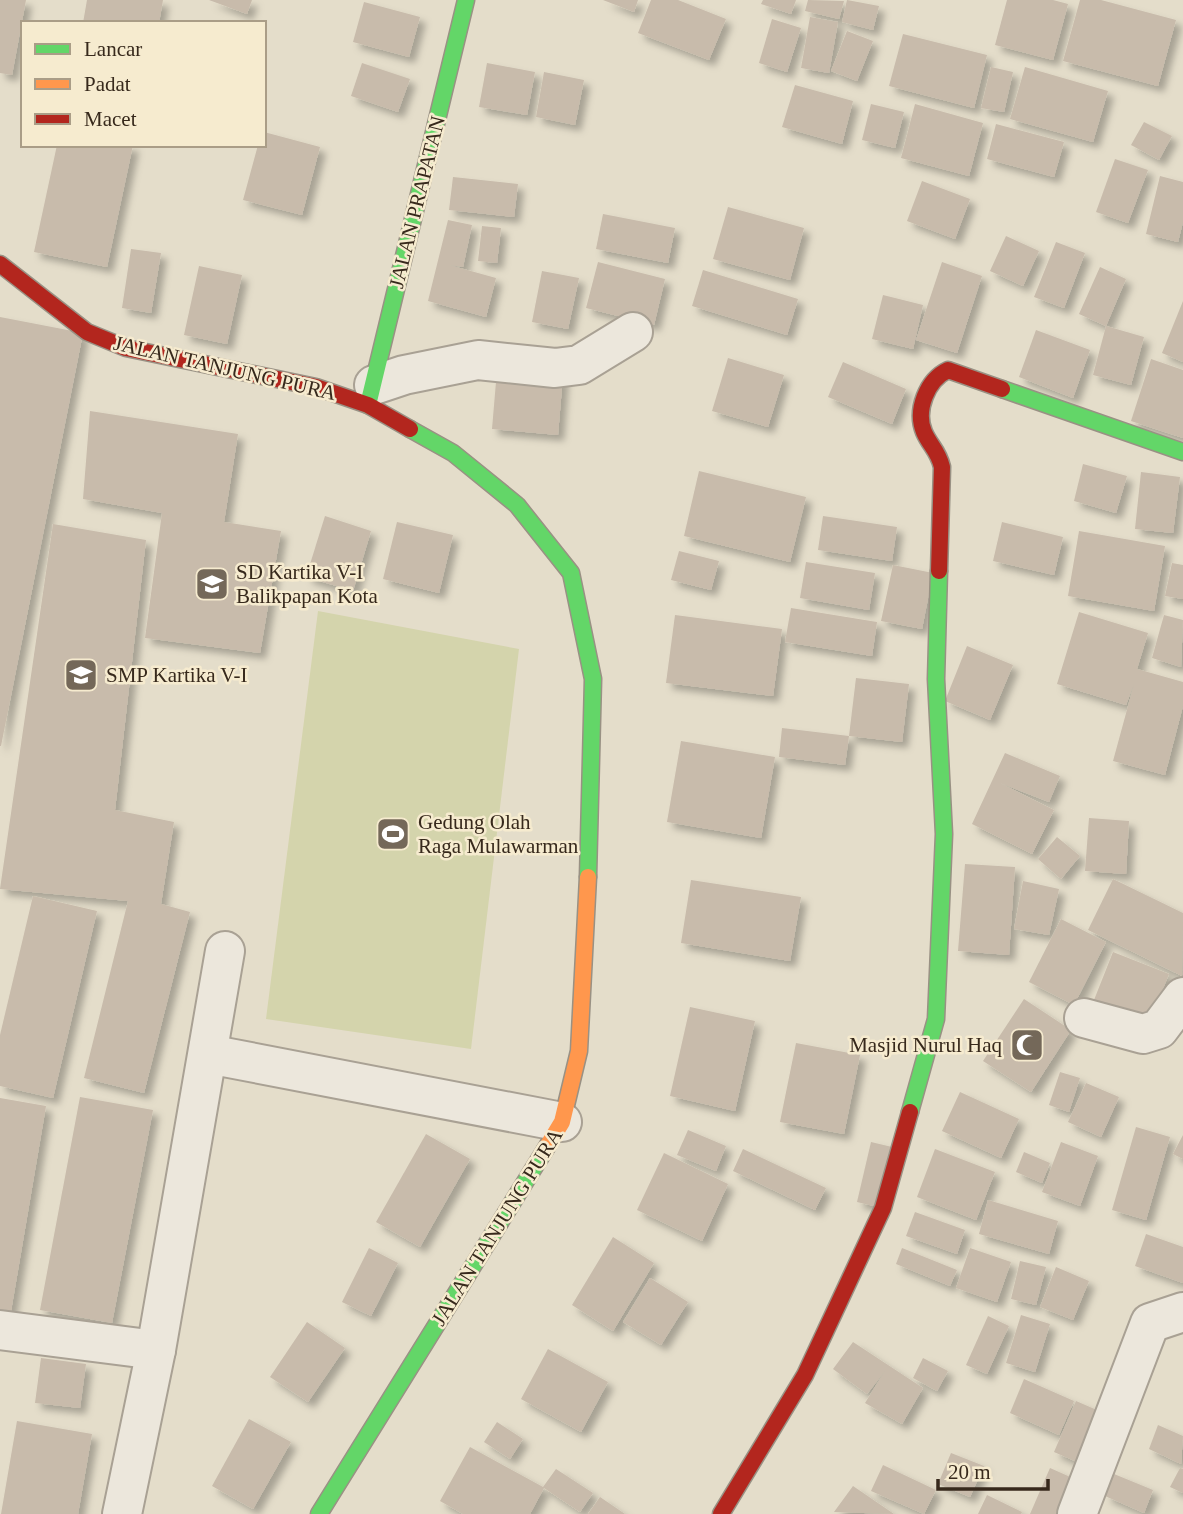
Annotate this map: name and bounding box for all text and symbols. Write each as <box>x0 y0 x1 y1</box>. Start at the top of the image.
legend <box>21 21 266 147</box>
text: Lancar <box>84 37 142 61</box>
text: Padat <box>84 72 131 96</box>
text: Macet <box>84 107 137 131</box>
street label: JALAN PRAPATAN <box>384 113 450 291</box>
street label: JALAN TANJUNG PURA <box>111 331 339 405</box>
place label: SD Kartika V-I Balikpapan Kota <box>236 560 378 608</box>
school or university icon: SD Kartika V-I Balikpapan Kota <box>193 565 231 603</box>
school or university icon: SMP Kartika V-I <box>62 656 100 694</box>
place label: SMP Kartika V-I <box>106 663 248 687</box>
place label: Gedung Olah Raga Mulawarman <box>418 810 579 858</box>
sports icon: Gedung Olah Raga Mulawarman <box>374 815 412 853</box>
mosque icon: Masjid Nurul Haq <box>1008 1026 1046 1064</box>
place label: Masjid Nurul Haq <box>849 1033 1002 1057</box>
street label: JALAN TANJUNG PURA <box>426 1123 568 1330</box>
scale bar <box>938 1448 1048 1492</box>
text: 20 m <box>948 1460 991 1484</box>

